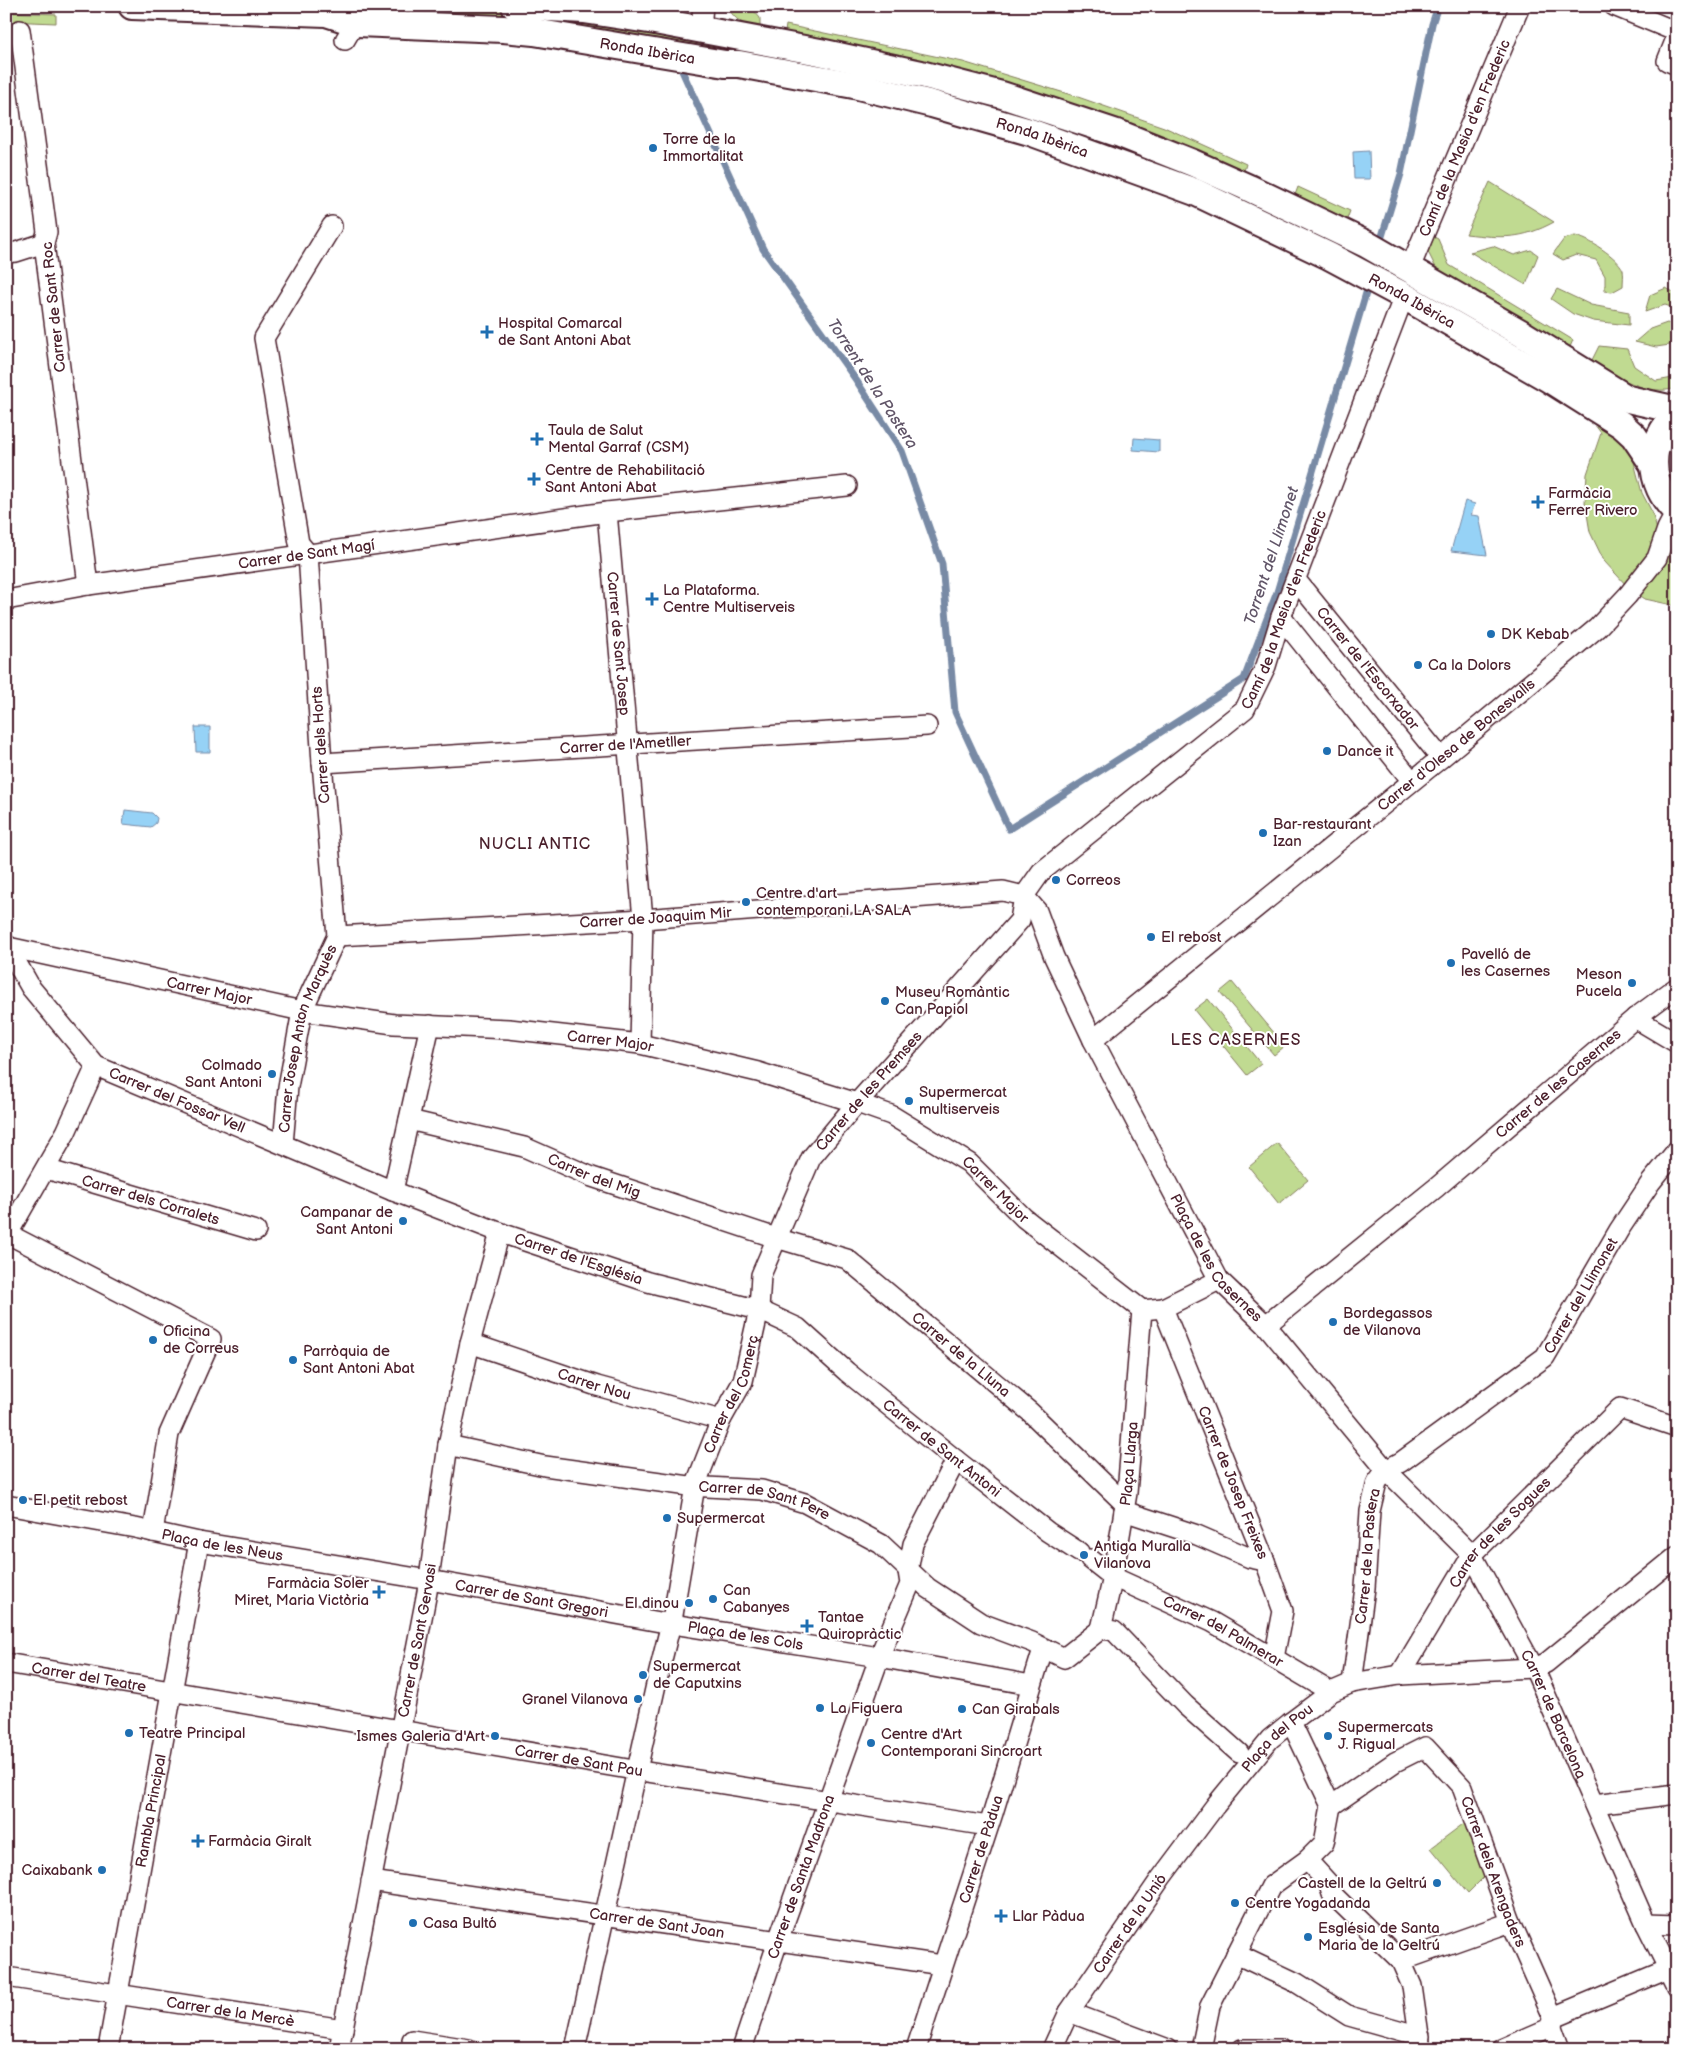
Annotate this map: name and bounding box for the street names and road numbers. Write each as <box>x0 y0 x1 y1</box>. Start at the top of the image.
street label: Ronda Ibèrica <box>598 34 697 68</box>
street label: Camí de la Masia d'en Frederic <box>1415 36 1514 239</box>
street label: Ronda Ibèrica <box>994 113 1091 162</box>
street label: Carrer de Sant Roc <box>38 241 70 373</box>
street label: Ronda Ibèrica <box>1365 269 1459 333</box>
street label: Camí de la Masia d'en Frederic <box>1237 507 1331 713</box>
street label: Carrer de Sant Magí <box>237 535 376 573</box>
street label: Carrer de Sant Josep <box>603 571 634 717</box>
street label: Carrer de l'Escorxador <box>1312 603 1424 734</box>
street label: Carrer d'Olesa de Bonesvalls <box>1373 674 1539 815</box>
street label: Carrer dels Horts <box>307 685 335 804</box>
street label: Carrer de l'Ametller <box>559 731 692 758</box>
street label: Carrer de Joaquim Mir <box>579 903 733 932</box>
street label: Carrer Josep Anton Marquès <box>275 941 341 1134</box>
street label: Carrer Major <box>165 972 254 1009</box>
street label: Carrer de les Casernes <box>1491 1024 1625 1142</box>
street label: Carrer Major <box>566 1026 656 1057</box>
street label: Carrer de les Premses <box>811 1027 926 1155</box>
street label: Carrer del Fossar Vell <box>106 1063 248 1137</box>
street label: Carrer del Mig <box>545 1149 643 1202</box>
street label: Carrer Major <box>959 1152 1033 1228</box>
street label: Carrer dels Corralets <box>79 1171 222 1229</box>
street label: Plaça de les Casernes <box>1166 1190 1267 1326</box>
street label: Carrer de l'Església <box>512 1229 645 1289</box>
street label: Carrer del Llimonet <box>1539 1234 1622 1357</box>
street label: Carrer de la Lluna <box>908 1308 1014 1401</box>
street label: Carrer del Comerç <box>699 1333 763 1456</box>
street label: Carrer Nou <box>555 1364 633 1404</box>
street label: Carrer de Sant Antoni <box>879 1395 1005 1501</box>
street label: Carrer de Josep Freixes <box>1194 1403 1273 1562</box>
street label: Plaça Llarga <box>1116 1421 1142 1507</box>
street label: Carrer de les Sogues <box>1445 1472 1555 1592</box>
street label: Carrer de Sant Pere <box>698 1477 834 1524</box>
street label: Carrer de la Pastera <box>1351 1486 1385 1625</box>
street label: Plaça de les Neus <box>160 1525 285 1565</box>
street label: Carrer de Sant Gervasi <box>394 1562 440 1719</box>
street label: Carrer de Sant Gregori <box>453 1575 610 1622</box>
street label: Carrer del Palmerar <box>1160 1591 1287 1672</box>
street label: Plaça de les Cols <box>686 1617 805 1654</box>
street label: Carrer de Barcelona <box>1516 1646 1591 1781</box>
street label: Carrer del Teatre <box>30 1658 148 1696</box>
street label: Plaça del Pou <box>1237 1699 1317 1776</box>
street label: Carrer de Sant Pau <box>513 1740 644 1781</box>
street label: Rambla Principal <box>131 1753 170 1869</box>
street label: Carrer de Santa Madrona <box>763 1792 839 1961</box>
street label: Carrer de Pàdua <box>955 1793 1007 1906</box>
street label: Carrer dels Arengaders <box>1457 1794 1531 1951</box>
street label: Carrer de la Unió <box>1089 1870 1171 1977</box>
street label: Carrer de Sant Joan <box>588 1904 726 1942</box>
street label: Carrer de la Mercè <box>165 1992 296 2031</box>

